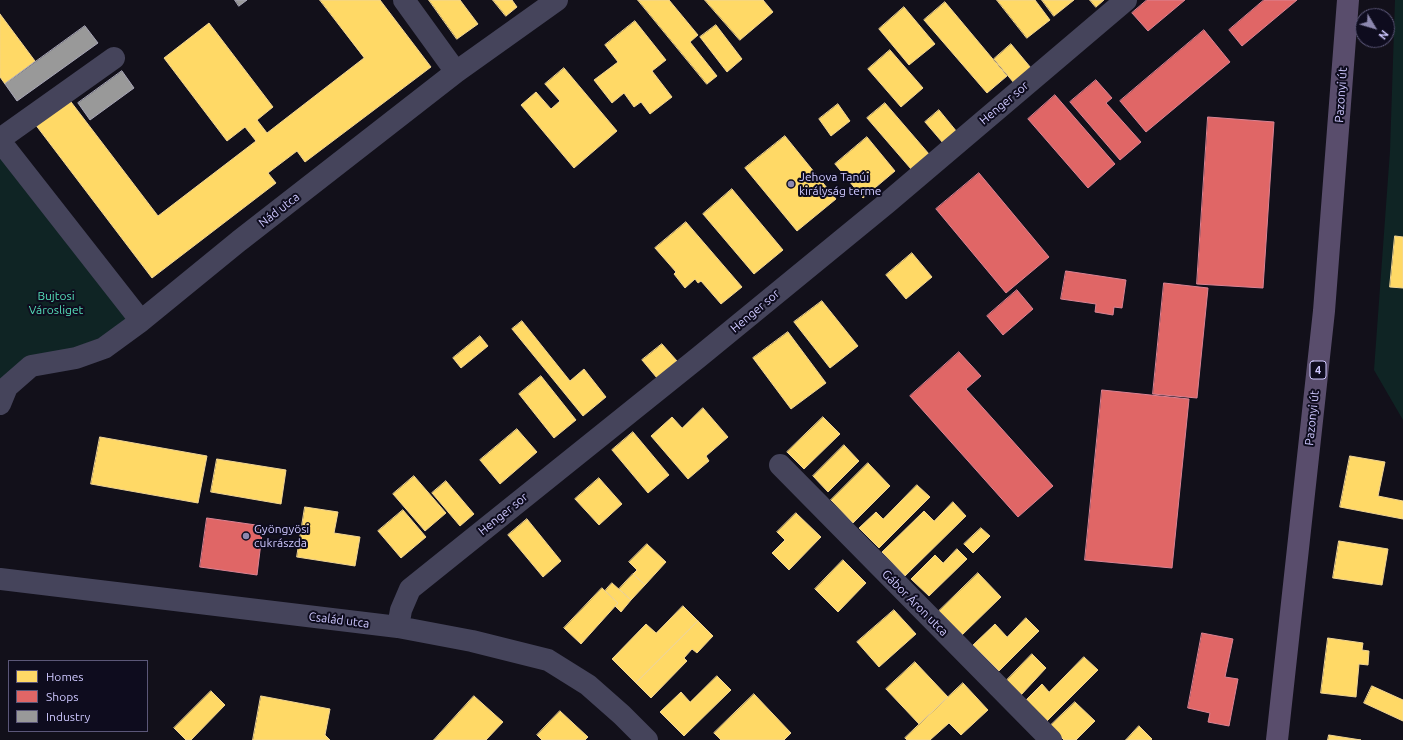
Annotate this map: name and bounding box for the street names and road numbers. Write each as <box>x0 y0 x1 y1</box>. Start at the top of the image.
street label: Pazonyi út <box>1332 67 1350 123</box>
street label: Henger sor <box>977 78 1031 128</box>
street label: Nád utca <box>256 190 302 230</box>
street label: Henger sor <box>728 286 782 336</box>
road number: 4 <box>1310 361 1326 379</box>
street label: Pazonyi út <box>1302 390 1322 446</box>
street label: Henger sor <box>475 490 531 538</box>
street label: Gábor Áron utca <box>879 567 951 639</box>
street label: Család utca <box>308 609 370 631</box>

